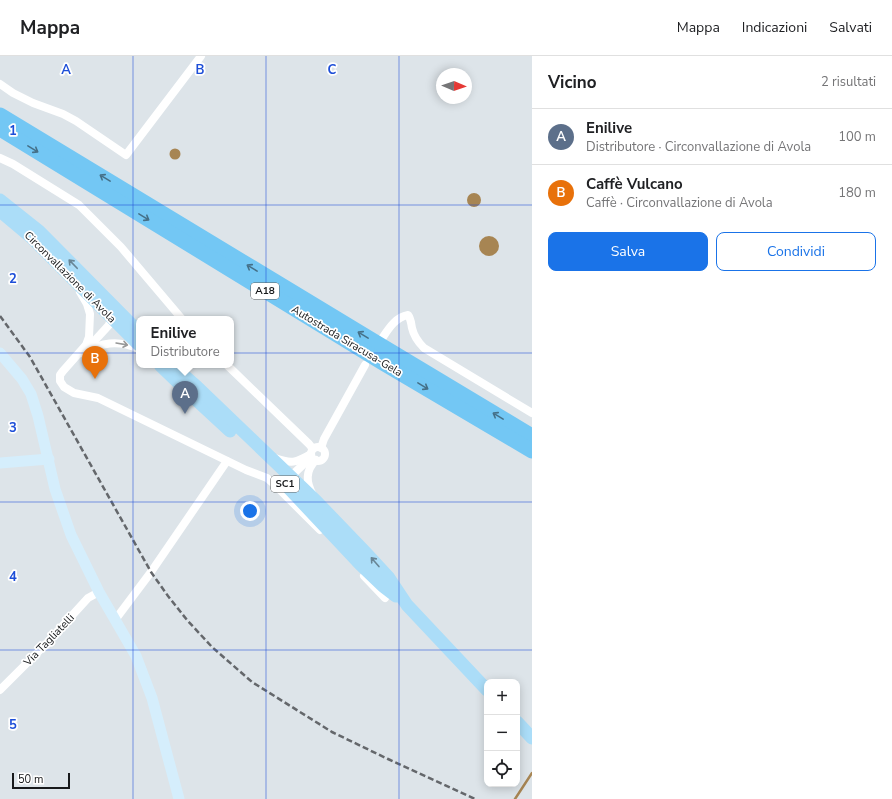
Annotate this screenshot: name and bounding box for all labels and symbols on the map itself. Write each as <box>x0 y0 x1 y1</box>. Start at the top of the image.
text: A <box>61 61 71 79</box>
text: B <box>196 61 205 79</box>
text: C <box>328 61 337 79</box>
north arrow <box>436 68 472 104</box>
text: 1 <box>9 122 17 140</box>
one-way arrow <box>27 146 39 154</box>
one-way arrow <box>99 174 111 182</box>
one-way arrow <box>138 213 149 221</box>
street label: Circonvallazione di Avola <box>21 228 119 326</box>
one-way arrow <box>68 259 77 269</box>
one-way arrow <box>246 263 258 271</box>
text: 2 <box>9 270 17 288</box>
road number: A18 <box>251 283 279 299</box>
street label: Autostrada Siracusa-Gela <box>289 302 405 380</box>
one-way arrow <box>358 331 369 339</box>
one-way arrow <box>115 340 128 348</box>
pin: B <box>82 346 108 379</box>
pin: A <box>172 381 198 414</box>
one-way arrow <box>417 383 429 391</box>
one-way arrow <box>493 411 505 419</box>
text: 3 <box>9 419 17 437</box>
road number: SC1 <box>271 476 299 492</box>
your location <box>240 501 260 521</box>
one-way arrow <box>370 557 379 568</box>
text: 4 <box>9 568 17 586</box>
street label: Via Tagliatelli <box>20 611 78 670</box>
text: 5 <box>9 716 17 734</box>
scale bar <box>12 771 70 790</box>

